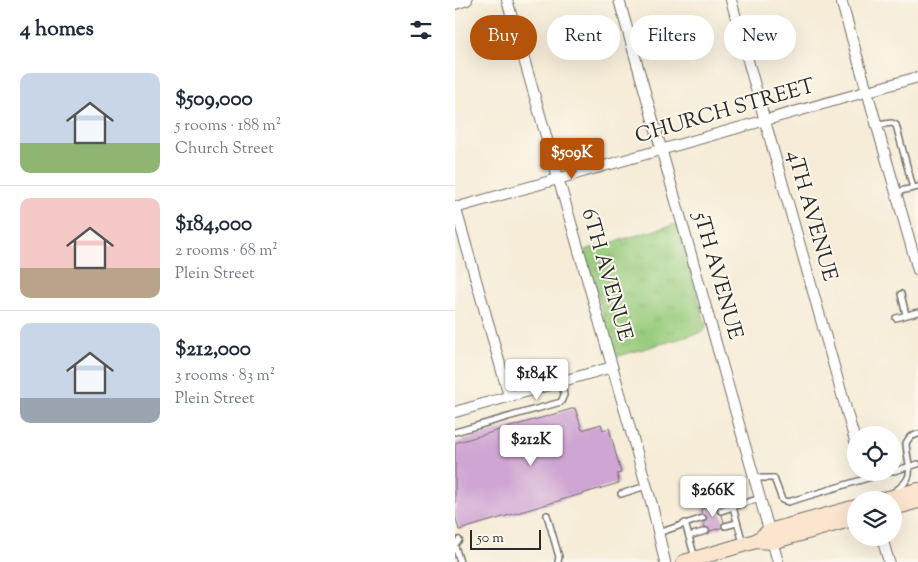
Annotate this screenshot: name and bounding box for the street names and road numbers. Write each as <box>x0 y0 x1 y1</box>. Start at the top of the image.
street label: CHURCH STREET <box>632 72 819 152</box>
street label: 4TH AVENUE <box>778 147 844 285</box>
street label: 6TH AVENUE <box>573 205 639 345</box>
street label: 5TH AVENUE <box>684 208 750 344</box>

